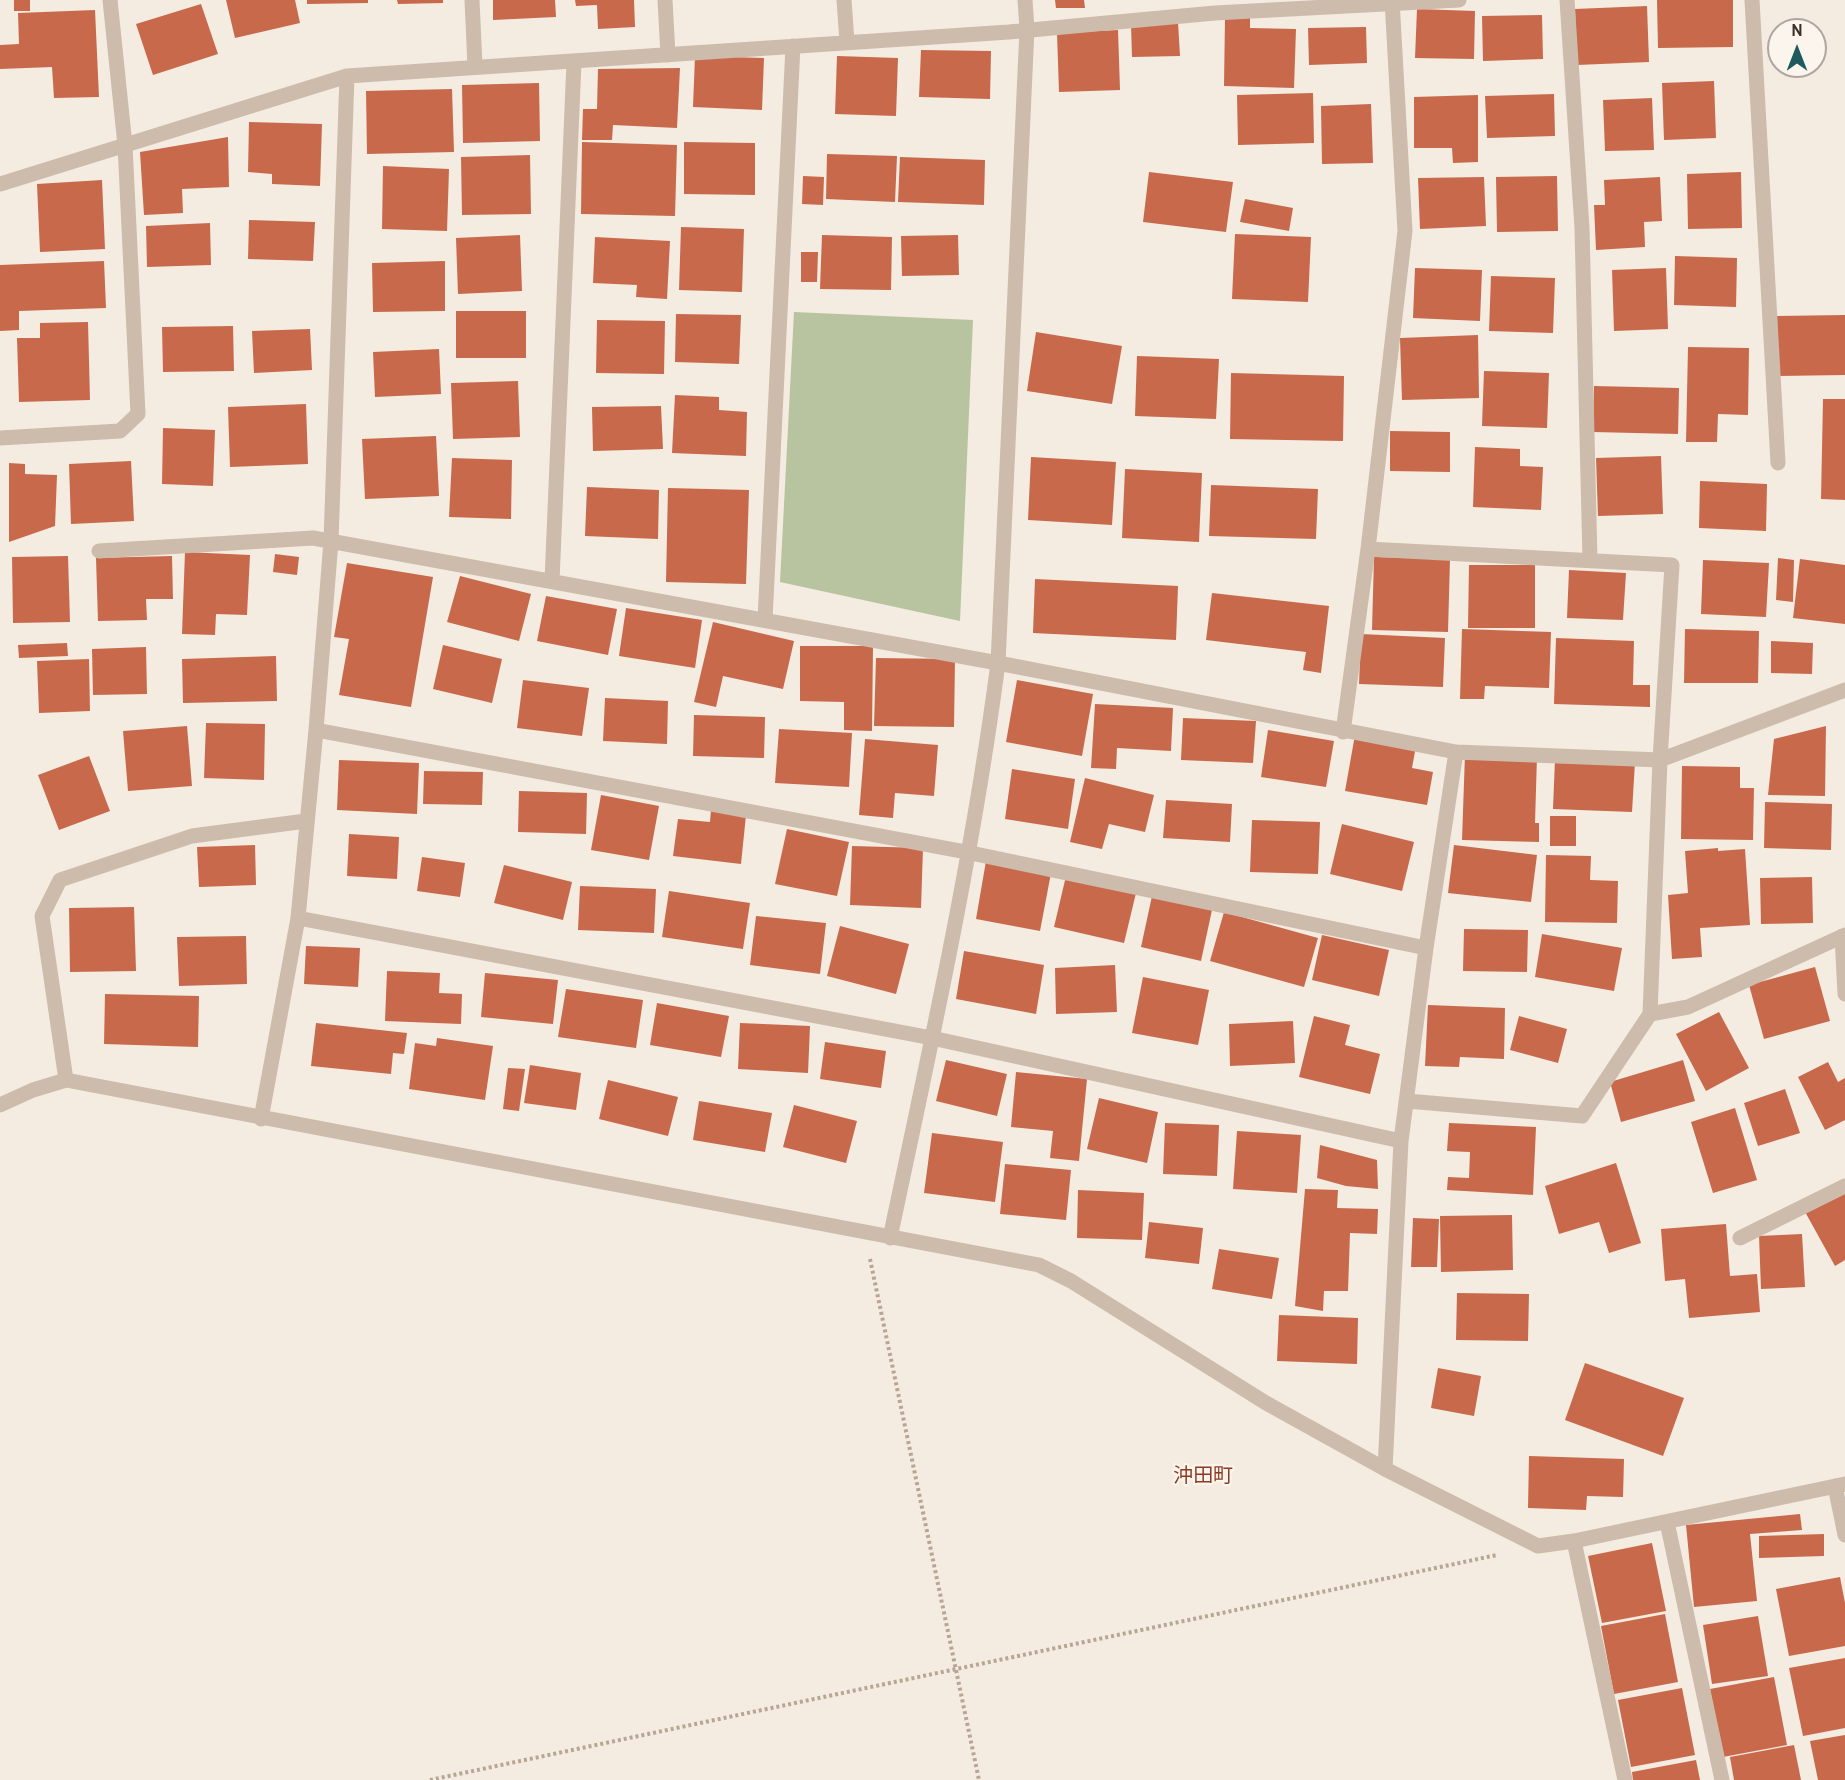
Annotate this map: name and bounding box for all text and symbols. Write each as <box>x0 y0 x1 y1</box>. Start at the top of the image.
north arrow <box>1767 18 1827 78</box>
text: N <box>1791 22 1803 42</box>
district label: 沖田町 <box>1173 1466 1233 1490</box>

